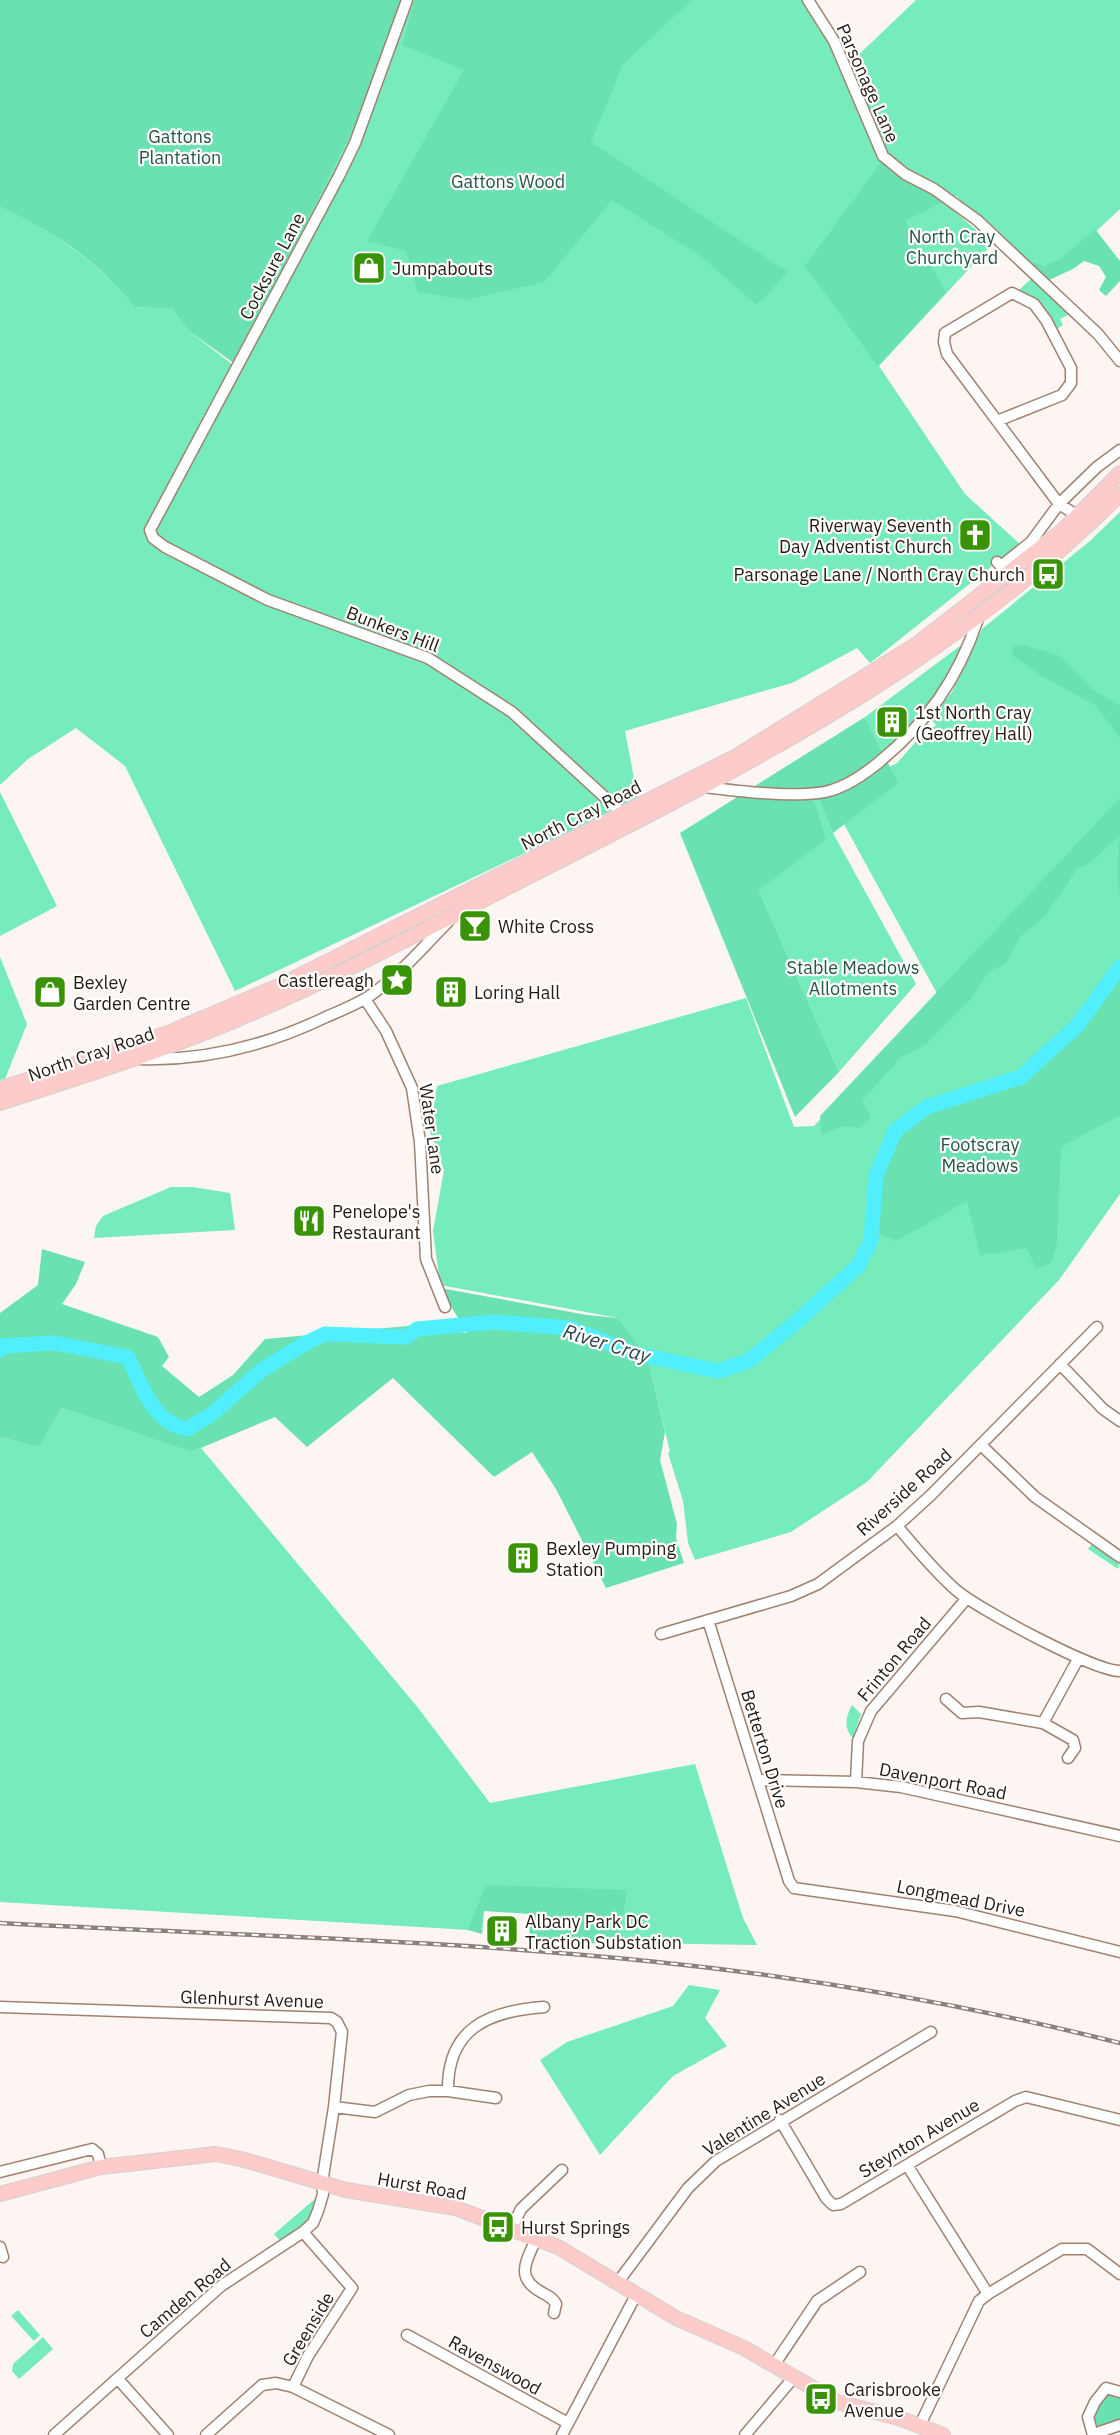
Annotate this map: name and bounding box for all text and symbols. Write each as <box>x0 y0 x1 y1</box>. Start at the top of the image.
street label: Parsonage Lane <box>831 20 905 146</box>
park label: Gattons Plantation <box>139 125 221 169</box>
park label: Gattons Wood <box>451 170 565 193</box>
street label: Cocksure Lane <box>234 208 310 323</box>
park label: North Cray Churchyard <box>906 225 998 269</box>
shop icon: Jumpabouts <box>351 250 387 286</box>
place label: Jumpabouts <box>392 257 493 280</box>
place label: Riverway Seventh Day Adventist Church <box>779 514 952 558</box>
church icon: Riverway Seventh Day Adventist Church <box>957 517 993 553</box>
bus stop icon: Parsonage Lane / North Cray Church <box>1030 556 1066 592</box>
place label: Parsonage Lane / North Cray Church <box>734 563 1025 586</box>
street label: Bunkers Hill <box>343 601 443 657</box>
place label: 1st North Cray (Geoffrey Hall) <box>915 701 1033 745</box>
building icon: 1st North Cray (Geoffrey Hall) <box>874 704 910 740</box>
street label: North Cray Road <box>517 775 645 855</box>
bar icon: White Cross <box>457 908 493 944</box>
place label: White Cross <box>498 915 594 938</box>
park label: Stable Meadows Allotments <box>787 956 919 1000</box>
place icon: Castlereagh <box>379 962 415 998</box>
place label: Castlereagh <box>278 969 374 992</box>
place label: Bexley Garden Centre <box>73 971 191 1015</box>
shop icon: Bexley Garden Centre <box>32 974 68 1010</box>
building icon: Loring Hall <box>433 974 469 1010</box>
place label: Loring Hall <box>474 981 560 1004</box>
street label: North Cray Road <box>25 1022 157 1086</box>
street label: Water Lane <box>414 1082 450 1176</box>
park label: Footscray Meadows <box>941 1133 1019 1177</box>
place label: Penelope's Restaurant <box>332 1200 421 1244</box>
restaurant icon: Penelope's Restaurant <box>291 1203 327 1239</box>
water label: River Cray <box>560 1317 655 1369</box>
street label: Riverside Road <box>852 1443 956 1541</box>
place label: Bexley Pumping Station <box>546 1537 676 1581</box>
building icon: Bexley Pumping Station <box>505 1540 541 1576</box>
street label: Frinton Road <box>852 1612 936 1706</box>
street label: Betterton Drive <box>736 1687 794 1811</box>
street label: Davenport Road <box>877 1757 1009 1805</box>
street label: Longmead Drive <box>895 1874 1027 1922</box>
place label: Albany Park DC Traction Substation <box>525 1910 682 1954</box>
building icon: Albany Park DC Traction Substation <box>484 1913 520 1949</box>
street label: Glenhurst Avenue <box>180 1985 324 2013</box>
street label: Valentine Avenue <box>698 2067 830 2161</box>
street label: Steynton Avenue <box>855 2093 984 2183</box>
street label: Hurst Road <box>376 2167 468 2205</box>
bus stop icon: Hurst Springs <box>480 2209 516 2245</box>
place label: Hurst Springs <box>521 2216 630 2239</box>
street label: Camden Road <box>134 2253 236 2343</box>
street label: Greenside <box>277 2288 339 2370</box>
street label: Ravenswood <box>445 2330 545 2400</box>
place label: Carisbrooke Avenue <box>844 2378 941 2422</box>
bus stop icon: Carisbrooke Avenue <box>803 2381 839 2417</box>

